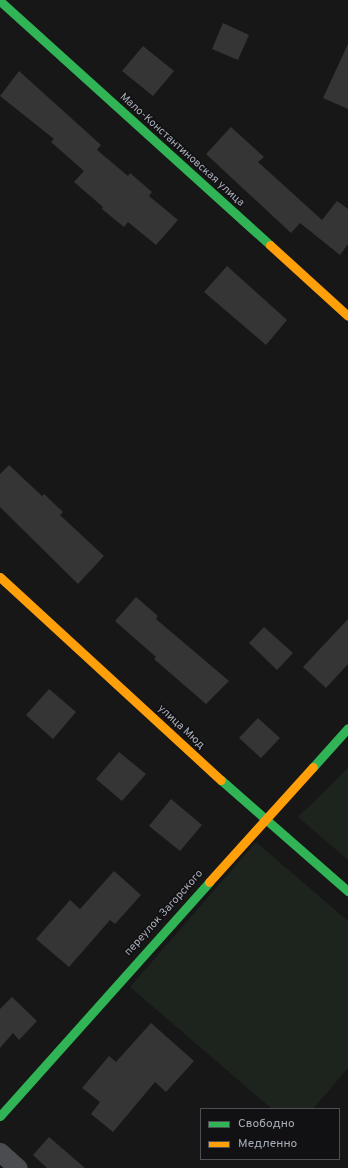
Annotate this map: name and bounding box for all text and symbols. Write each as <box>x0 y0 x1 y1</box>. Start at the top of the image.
street label: Мало-Константиновская улица <box>117 91 247 209</box>
street label: улица Мюд <box>155 702 207 752</box>
street label: переулок Загорского <box>122 867 206 959</box>
legend <box>200 1108 340 1160</box>
text: Свободно <box>238 1116 295 1132</box>
text: Медленно <box>238 1136 297 1152</box>

